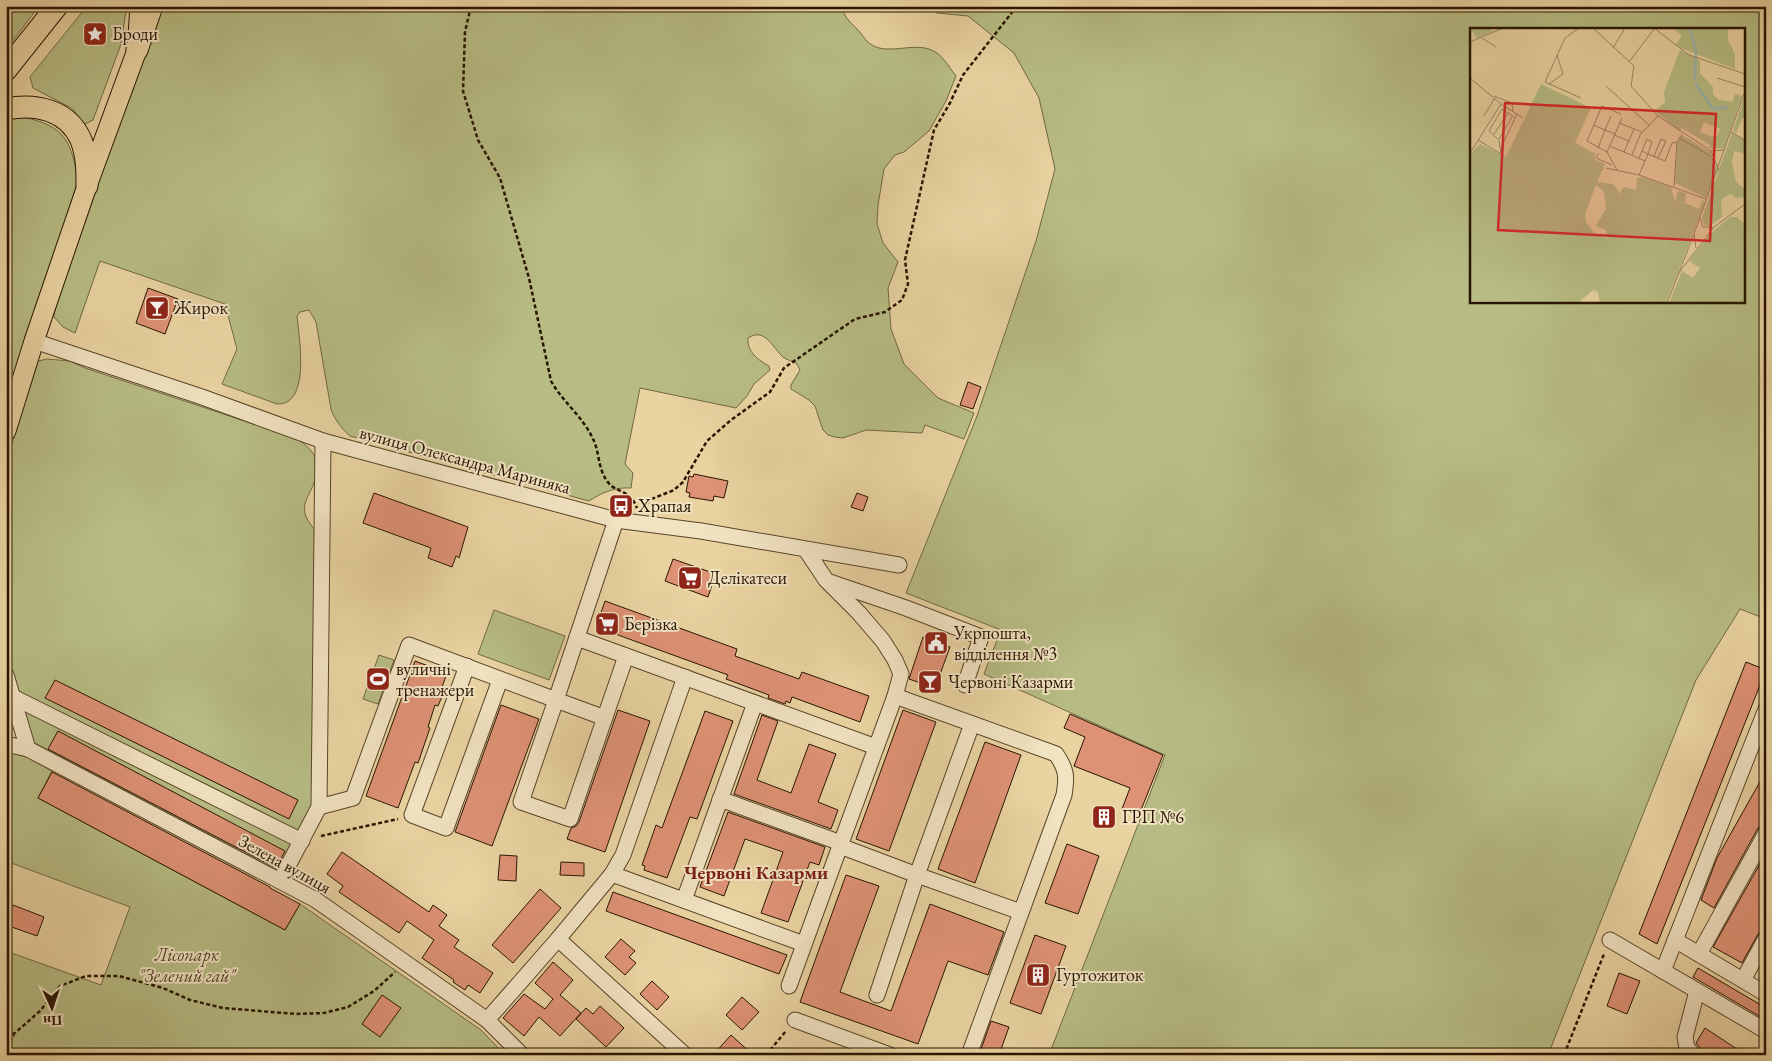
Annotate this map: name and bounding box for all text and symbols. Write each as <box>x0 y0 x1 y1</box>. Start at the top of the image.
place icon: Броди <box>82 21 108 47</box>
place label: Броди <box>112 22 159 45</box>
inset map <box>1470 28 1744 302</box>
bar icon: Жирок <box>144 295 170 321</box>
place label: Жирок <box>173 296 228 319</box>
street label: вулиця Олександра Мариняка <box>357 420 574 499</box>
bus stop icon: Храпая <box>608 493 634 519</box>
place label: Храпая <box>637 494 691 517</box>
supermarket icon: Делікатеси <box>677 565 703 591</box>
place label: Делікатеси <box>708 566 788 589</box>
supermarket icon: Берізка <box>594 611 620 637</box>
place label: Берізка <box>624 612 679 635</box>
place label: Укрпошта, відділення №3 <box>953 621 1057 665</box>
public building icon: Укрпошта, відділення №3 <box>923 630 949 656</box>
place label: вуличні тренажери <box>396 657 475 701</box>
sports icon: вуличні тренажери <box>365 666 391 692</box>
bar icon: Червоні Казарми <box>917 669 943 695</box>
place label: Червоні Казарми <box>948 670 1074 693</box>
building icon: ГРП №6 <box>1091 804 1117 830</box>
place label: ГРП №6 <box>1122 805 1184 828</box>
street label: Зелена вулиця <box>235 829 336 898</box>
district label: Червоні Казарми <box>684 860 828 885</box>
park label: Лісопарк "Зелений гай" <box>139 943 238 987</box>
building icon: Гуртожиток <box>1025 962 1051 988</box>
place label: Гуртожиток <box>1056 963 1144 986</box>
north arrow <box>28 984 78 1034</box>
text: Пн <box>43 1011 63 1030</box>

